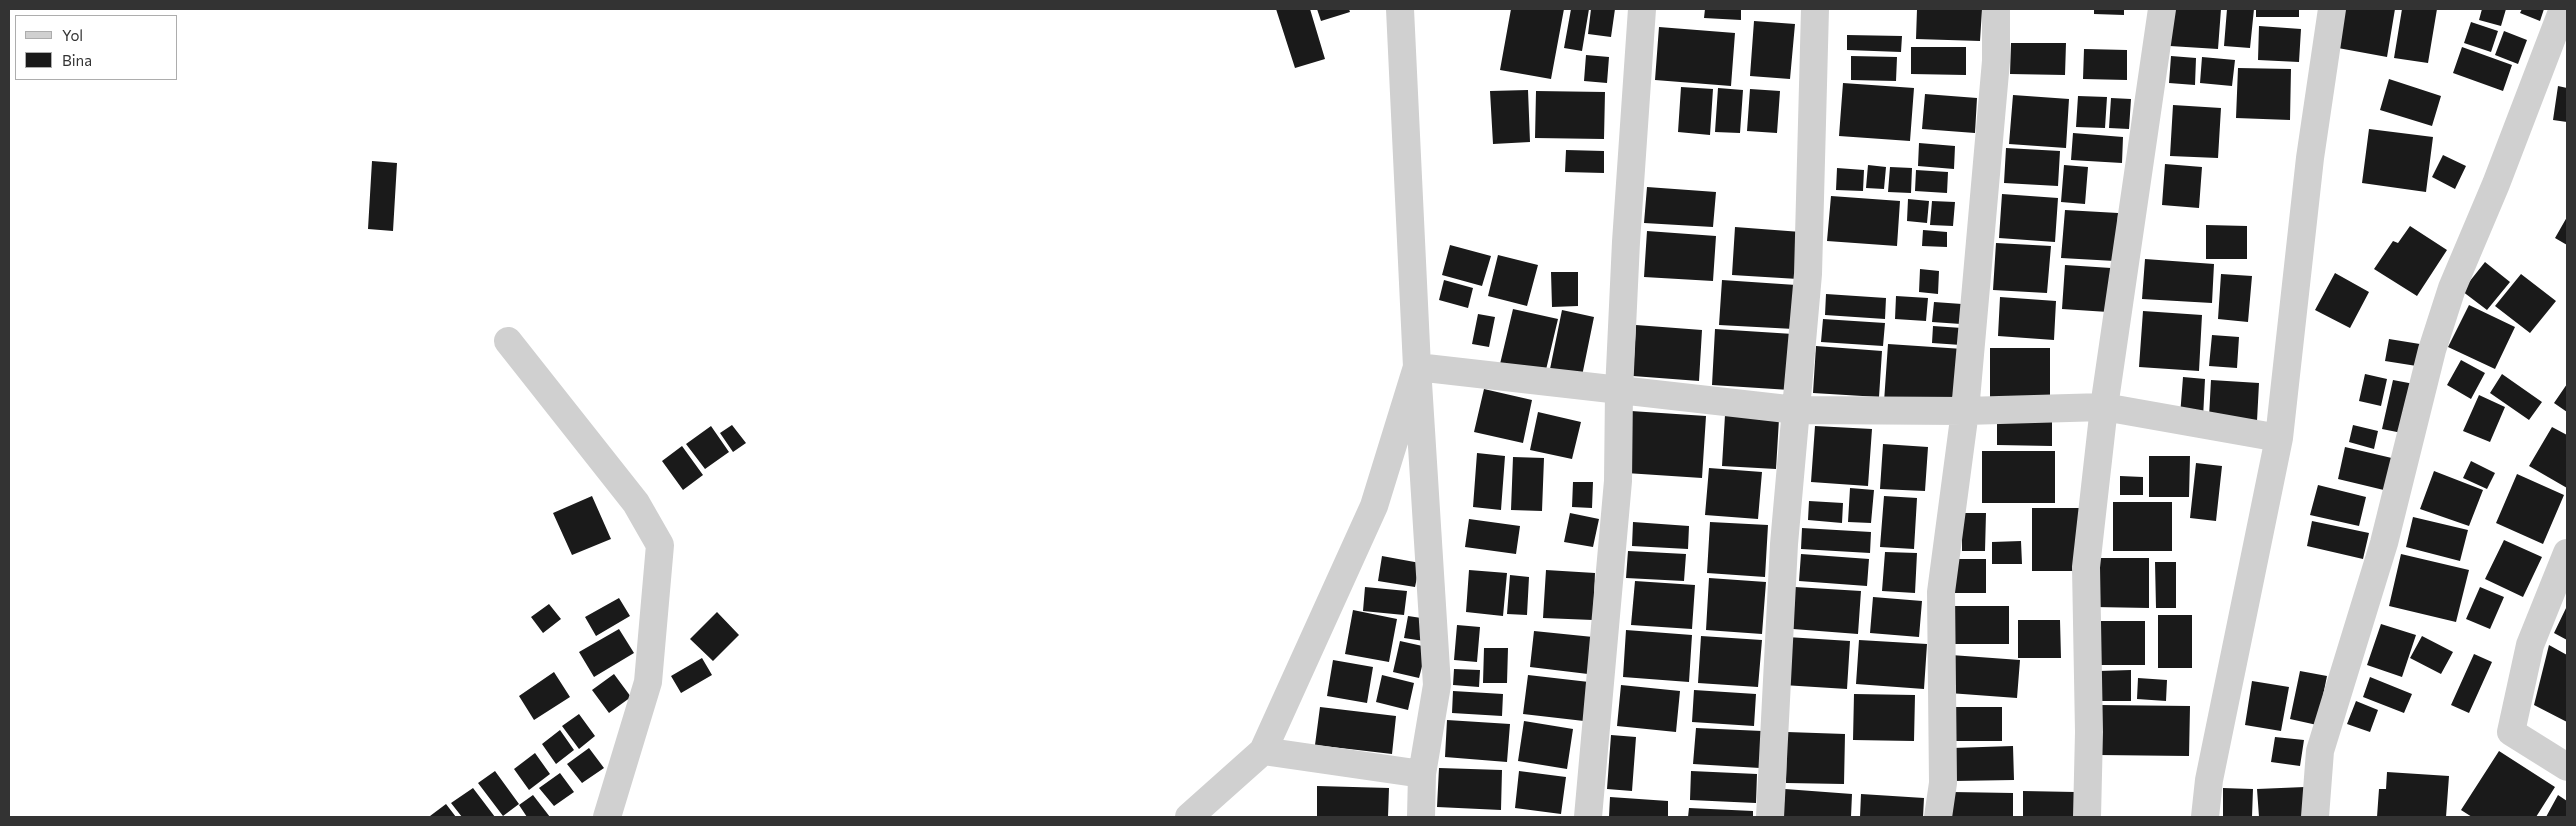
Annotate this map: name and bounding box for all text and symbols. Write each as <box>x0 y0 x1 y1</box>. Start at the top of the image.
legend <box>15 15 178 80</box>
text: Yol <box>62 26 83 44</box>
text: Bina <box>62 51 92 69</box>

